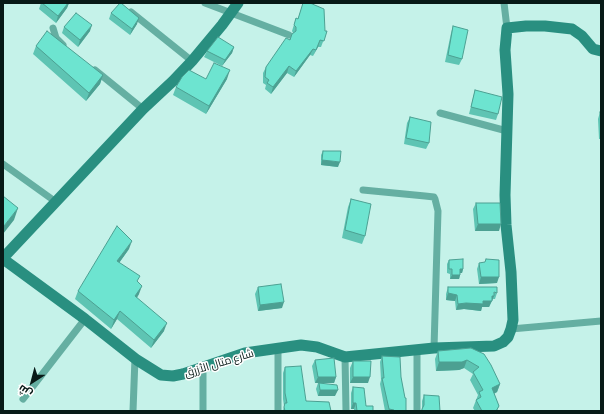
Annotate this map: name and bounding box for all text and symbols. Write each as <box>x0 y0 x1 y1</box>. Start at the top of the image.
street label: شارع متال الأزرق <box>183 346 255 380</box>
north arrow <box>12 362 52 402</box>
text: ش <box>15 383 34 402</box>

